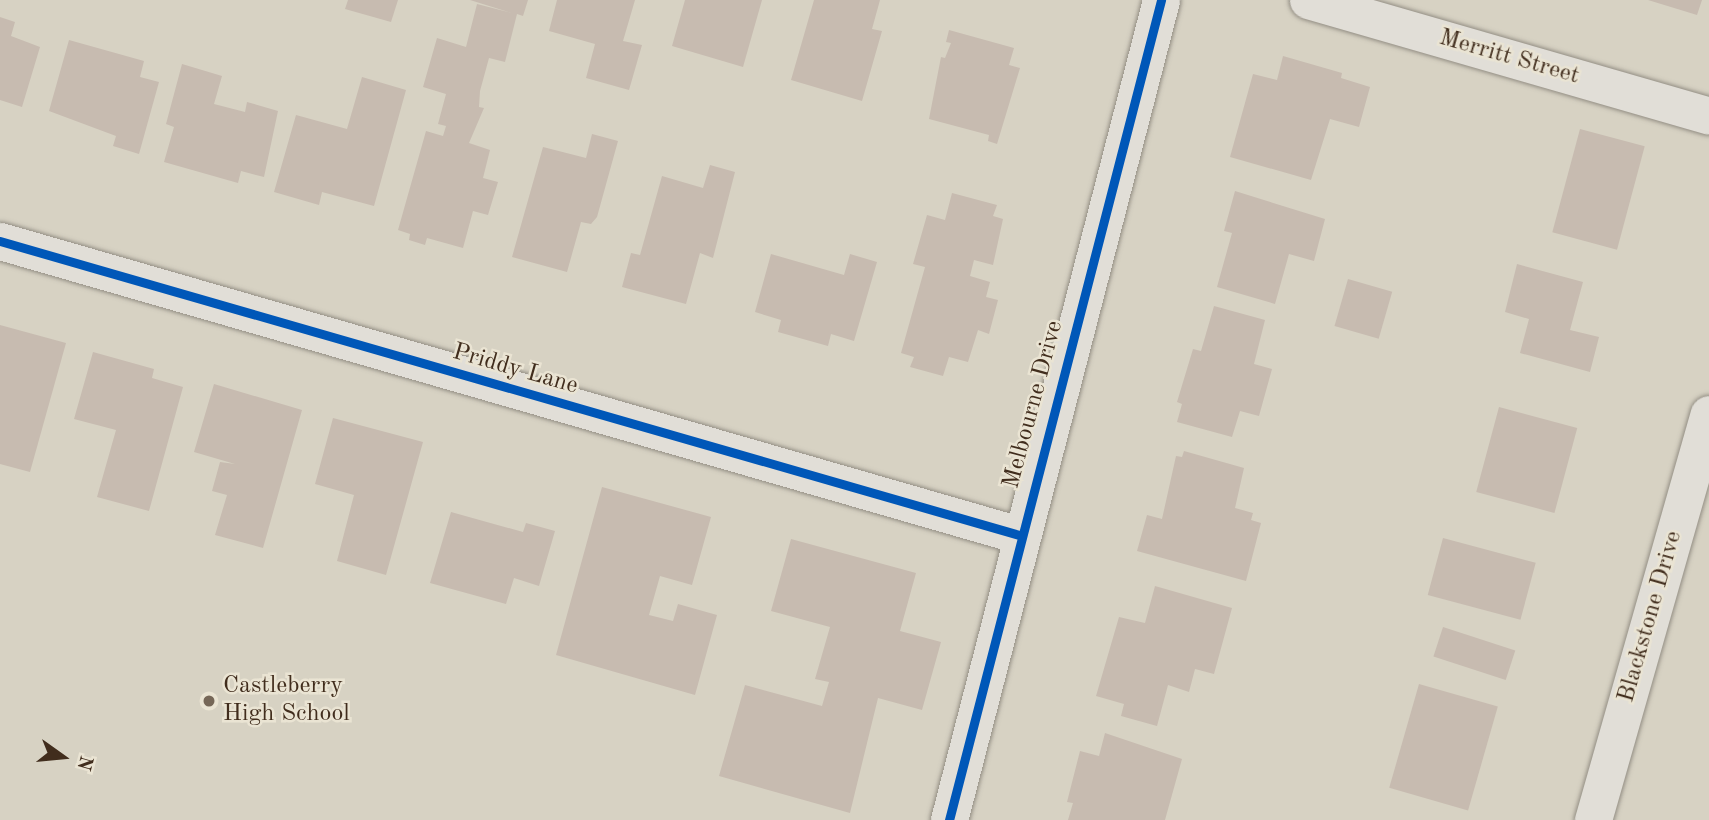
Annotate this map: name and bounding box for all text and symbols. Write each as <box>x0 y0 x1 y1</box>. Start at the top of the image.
street label: Merritt Street <box>1436 24 1582 92</box>
street label: Melbourne Drive <box>998 318 1070 492</box>
street label: Priddy Lane <box>449 338 581 402</box>
street label: Blackstone Drive <box>1613 528 1689 706</box>
place label: Castleberry High School <box>223 673 350 729</box>
marker: Castleberry High School <box>201 693 217 709</box>
north arrow <box>28 722 98 792</box>
text: N <box>73 753 95 772</box>

